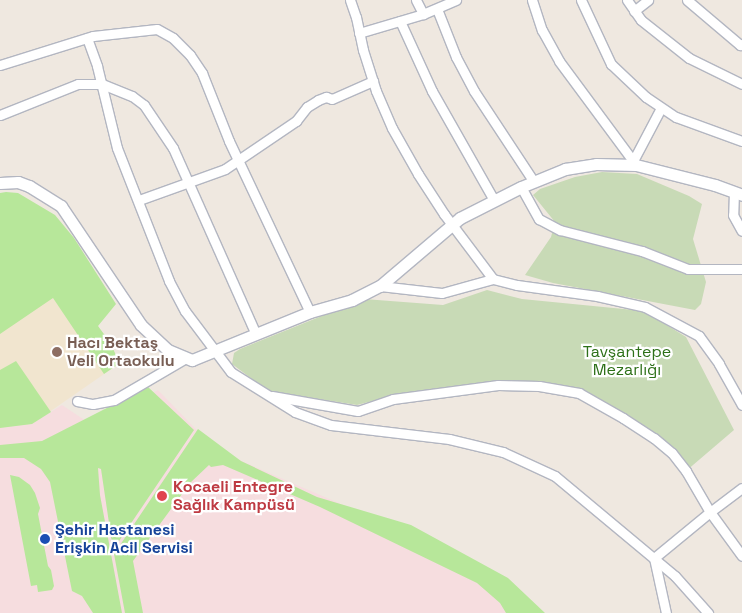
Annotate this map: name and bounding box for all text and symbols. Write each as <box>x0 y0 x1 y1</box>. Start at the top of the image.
place label: Hacı Bektaş Veli Ortaokulu <box>67 333 175 371</box>
park label: Tavşantepe Mezarlığı <box>583 342 671 380</box>
marker: Hacı Bektaş Veli Ortaokulu <box>51 346 63 358</box>
place label: Kocaeli Entegre Sağlık Kampüsü <box>173 477 295 515</box>
marker: Kocaeli Entegre Sağlık Kampüsü <box>155 489 169 503</box>
place label: Şehir Hastanesi Erişkin Acil Servisi <box>55 520 193 558</box>
marker: Şehir Hastanesi Erişkin Acil Servisi <box>39 533 51 545</box>

